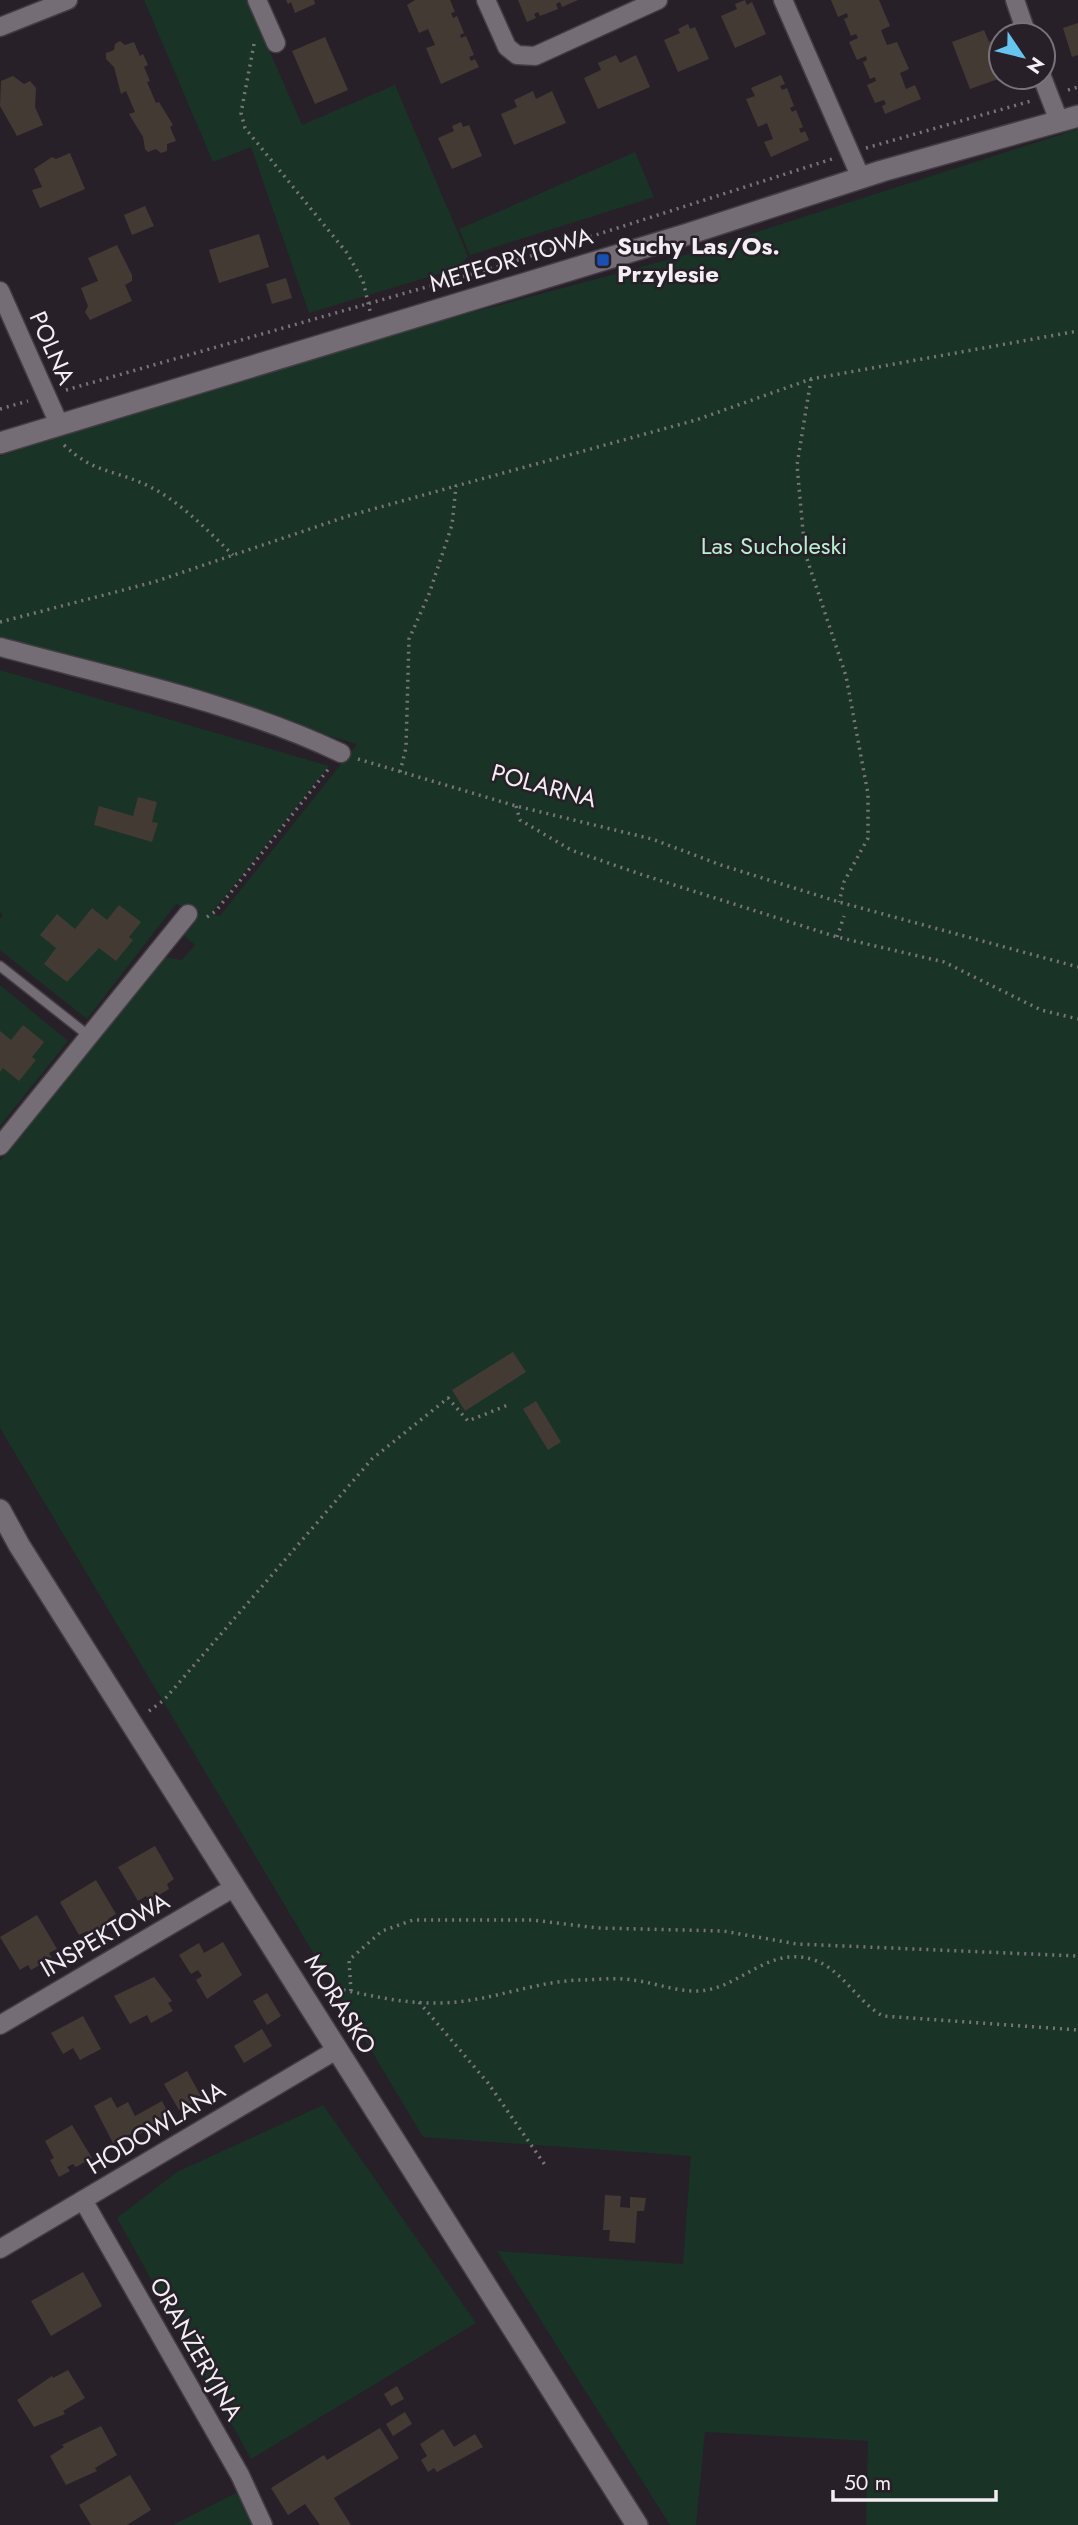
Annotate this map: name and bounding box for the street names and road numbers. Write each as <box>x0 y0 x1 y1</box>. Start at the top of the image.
street label: METEORYTOWA <box>425 218 597 301</box>
street label: POLNA <box>21 305 84 390</box>
street label: POLARNA <box>488 755 601 816</box>
street label: INSPEKTOWA <box>34 1883 176 1986</box>
street label: MORASKO <box>296 1947 385 2061</box>
street label: HODOWLANA <box>80 2072 232 2183</box>
street label: ORANŻERYJNA <box>141 2271 252 2427</box>

